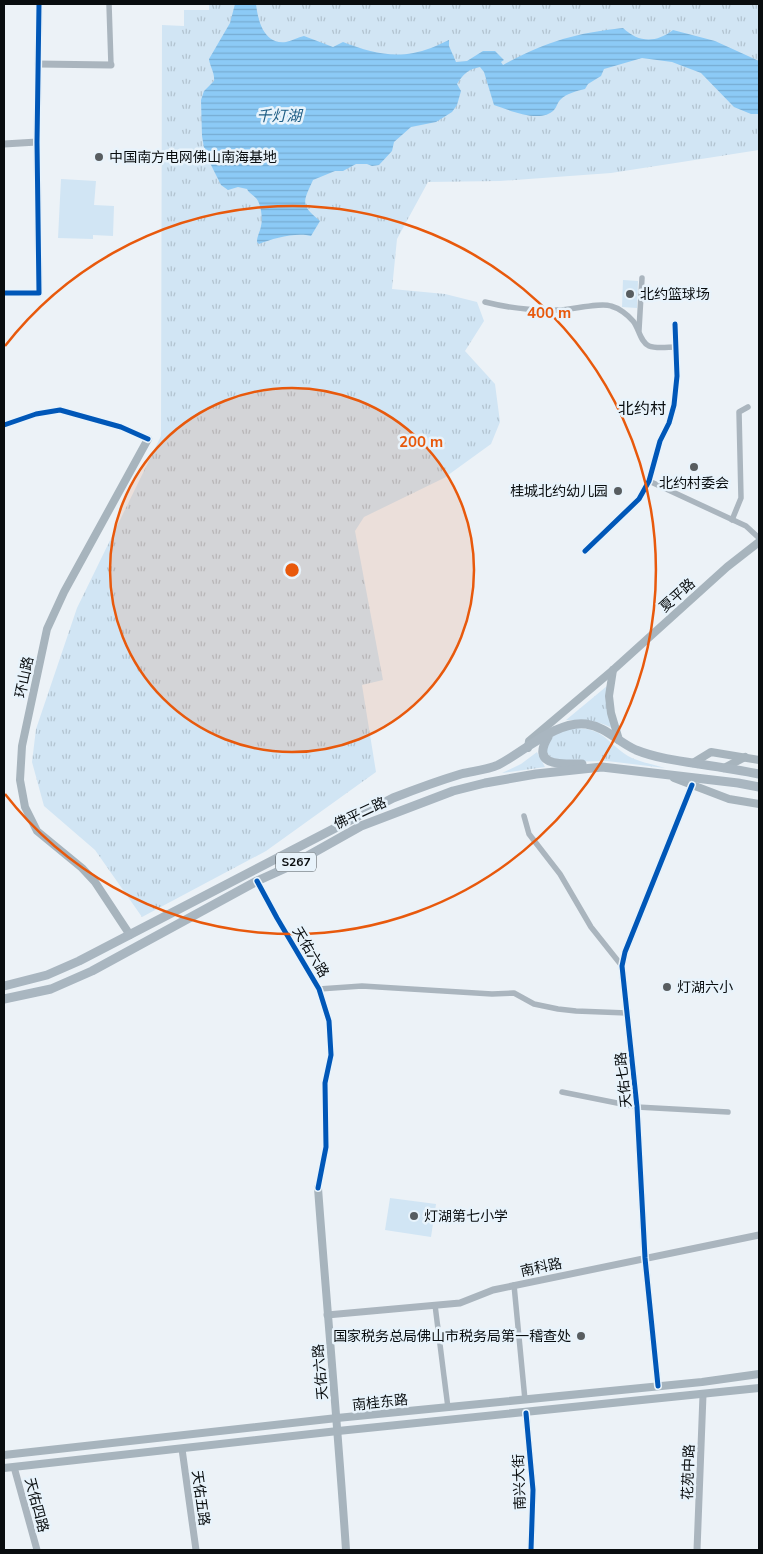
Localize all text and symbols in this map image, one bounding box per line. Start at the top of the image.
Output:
water label: 千灯湖 [256,106,303,126]
place label: 中国南方电网佛山南海基地 [109,148,277,167]
marker: 中国南方电网佛山南海基地 [93,151,105,163]
place label: 北约篮球场 [640,285,710,304]
marker: 北约篮球场 [624,288,636,300]
text: 400 m [527,303,571,323]
district label: 北约村 [618,398,666,420]
text: 200 m [399,432,443,452]
marker: 北约村委会 [688,461,700,473]
place label: 北约村委会 [659,474,729,493]
place label: 桂城北约幼儿园 [510,482,608,501]
marker: 桂城北约幼儿园 [612,485,624,497]
centre of rings [283,561,301,579]
street label: 夏平路 [655,574,699,616]
street label: 环山路 [11,655,38,700]
street label: 佛平二路 [331,793,390,834]
road number: S267 [276,852,316,872]
street label: 天佑六路 [288,923,333,981]
place label: 灯湖六小 [677,978,733,997]
marker: 灯湖六小 [661,981,673,993]
street label: 天佑七路 [611,1051,636,1109]
place label: 灯湖第七小学 [424,1207,508,1226]
marker: 灯湖第七小学 [408,1210,420,1222]
street label: 南科路 [519,1254,564,1281]
place label: 国家税务总局佛山市税务局第一稽查处 [333,1327,571,1346]
marker: 国家税务总局佛山市税务局第一稽查处 [575,1330,587,1342]
street label: 天佑六路 [309,1343,332,1401]
street label: 南桂东路 [351,1390,409,1415]
street label: 花苑中路 [678,1444,699,1500]
street label: 南兴大街 [509,1454,530,1510]
street label: 天佑五路 [187,1469,214,1527]
street label: 天佑四路 [20,1476,53,1535]

